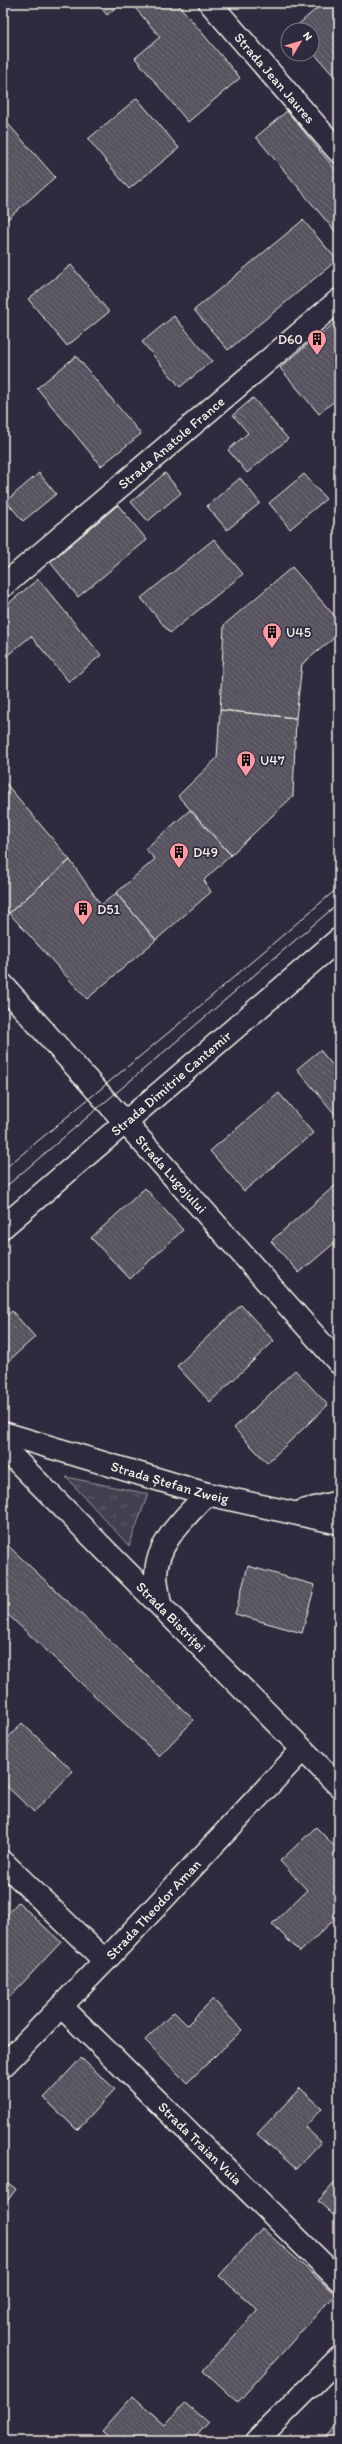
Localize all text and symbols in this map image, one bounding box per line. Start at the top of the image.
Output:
north arrow [280,22,320,62]
street label: Strada Jean Jaures [231,29,319,127]
text: N [300,29,315,43]
building icon: D60 [306,328,328,356]
place label: D60 [278,331,303,348]
street label: Strada Anatole France [115,393,228,493]
building icon: U45 [261,621,283,649]
place label: U45 [286,624,311,641]
building icon: U47 [235,749,257,777]
place label: U47 [260,752,285,769]
building icon: D49 [168,841,190,869]
place label: D49 [193,844,218,861]
building icon: D51 [72,898,94,926]
place label: D51 [97,901,121,918]
street label: Strada Dimitrie Cantemir [107,1027,235,1139]
street label: Strada Lugojului [132,1131,210,1217]
street label: Strada Ștefan Zweig [109,1457,231,1507]
street label: Strada Bistriței [133,1578,210,1655]
street label: Strada Theodor Aman [102,1855,205,1963]
street label: Strada Traian Vuia [155,2098,246,2188]

